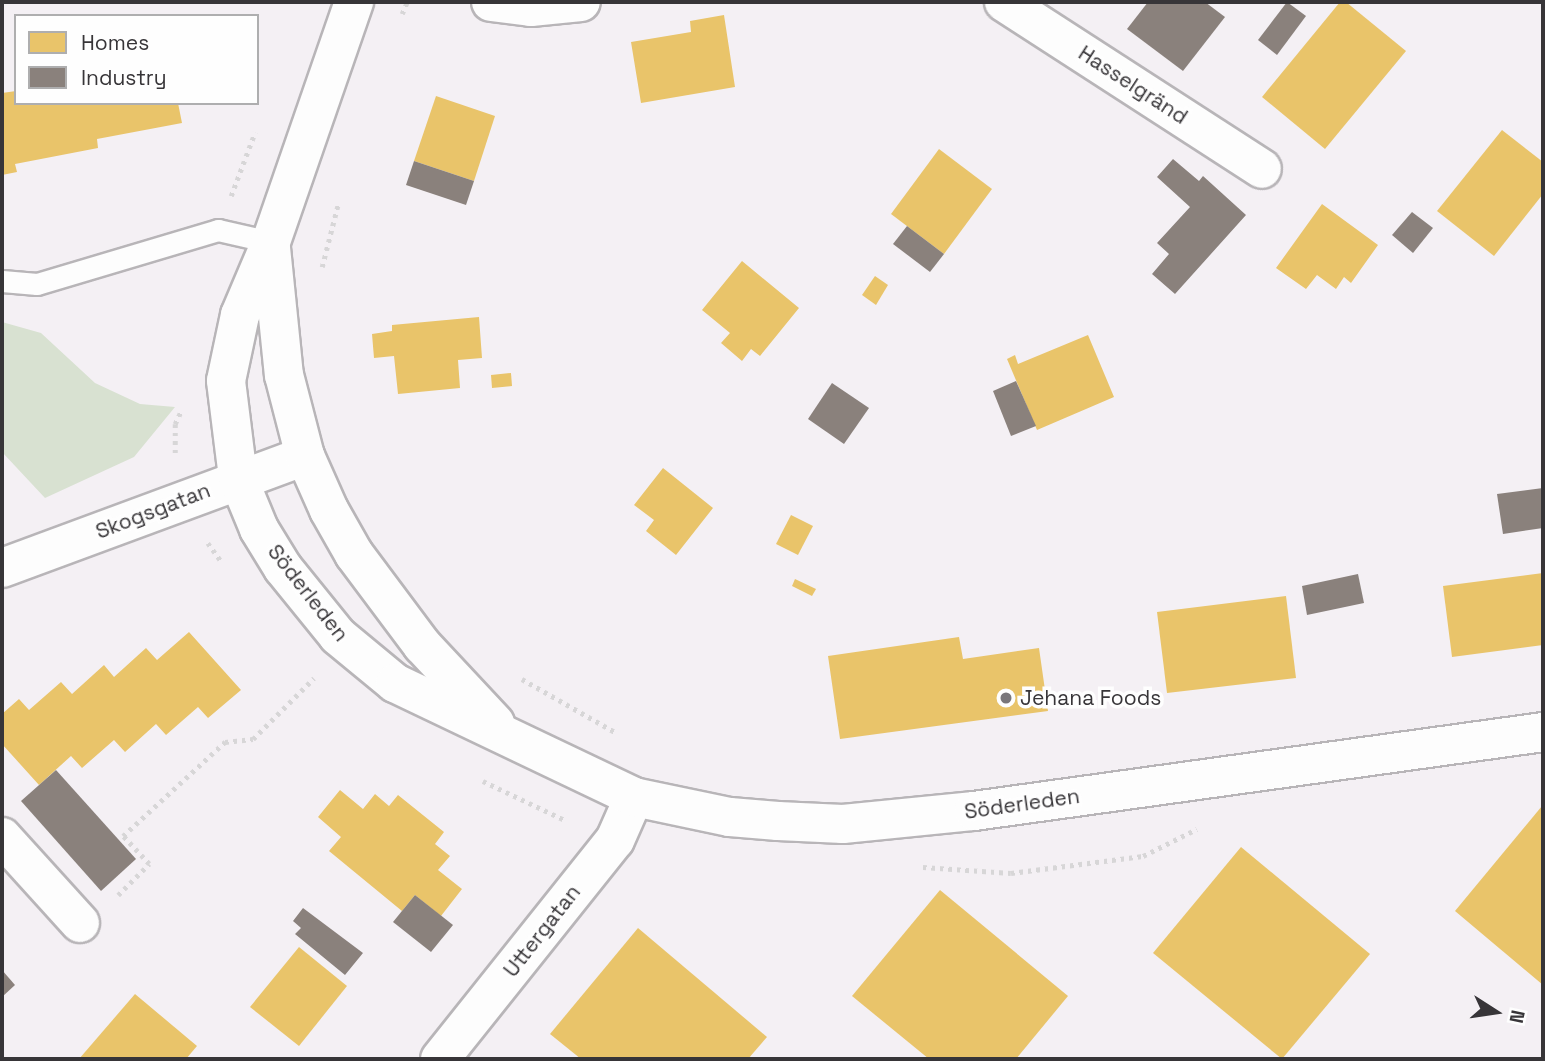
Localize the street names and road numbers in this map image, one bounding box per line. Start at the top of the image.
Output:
street label: Hasselgränd [1074,40,1192,130]
street label: Skogsgatan [92,478,214,544]
street label: Söderleden [262,539,354,647]
street label: Söderleden [963,783,1081,825]
street label: Uttergatan [498,880,586,982]

